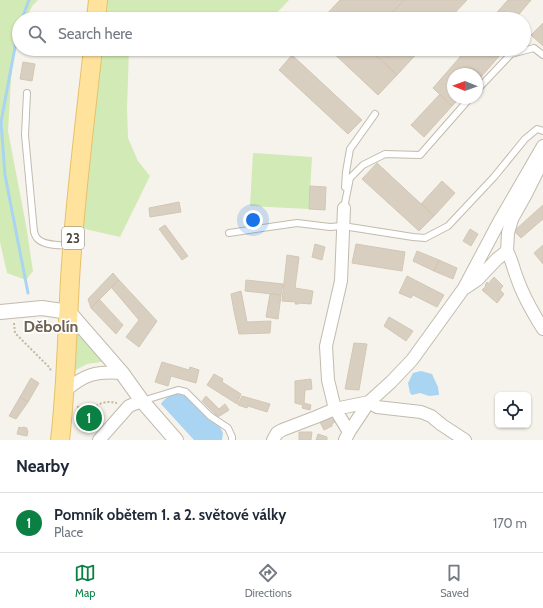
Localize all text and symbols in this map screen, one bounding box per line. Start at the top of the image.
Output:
search box [12,12,531,56]
icon: search [26,23,48,45]
text: Search here [58,25,133,43]
north arrow [447,68,483,104]
your location [243,210,263,230]
road number: 23 [62,227,84,249]
district label: Děbolín [24,317,78,336]
map controls [495,392,531,428]
button: locate [495,392,531,428]
pin: 1 [76,403,102,433]
text: Nearby [16,456,69,476]
text: Pomník obětem 1. a 2. světové války [54,506,286,524]
text: 1 [27,515,31,531]
text: 170 m [493,515,527,531]
text: Place [54,524,83,540]
tab: Map [74,562,96,600]
tab: Directions [245,562,292,600]
tab: Saved [440,562,469,600]

